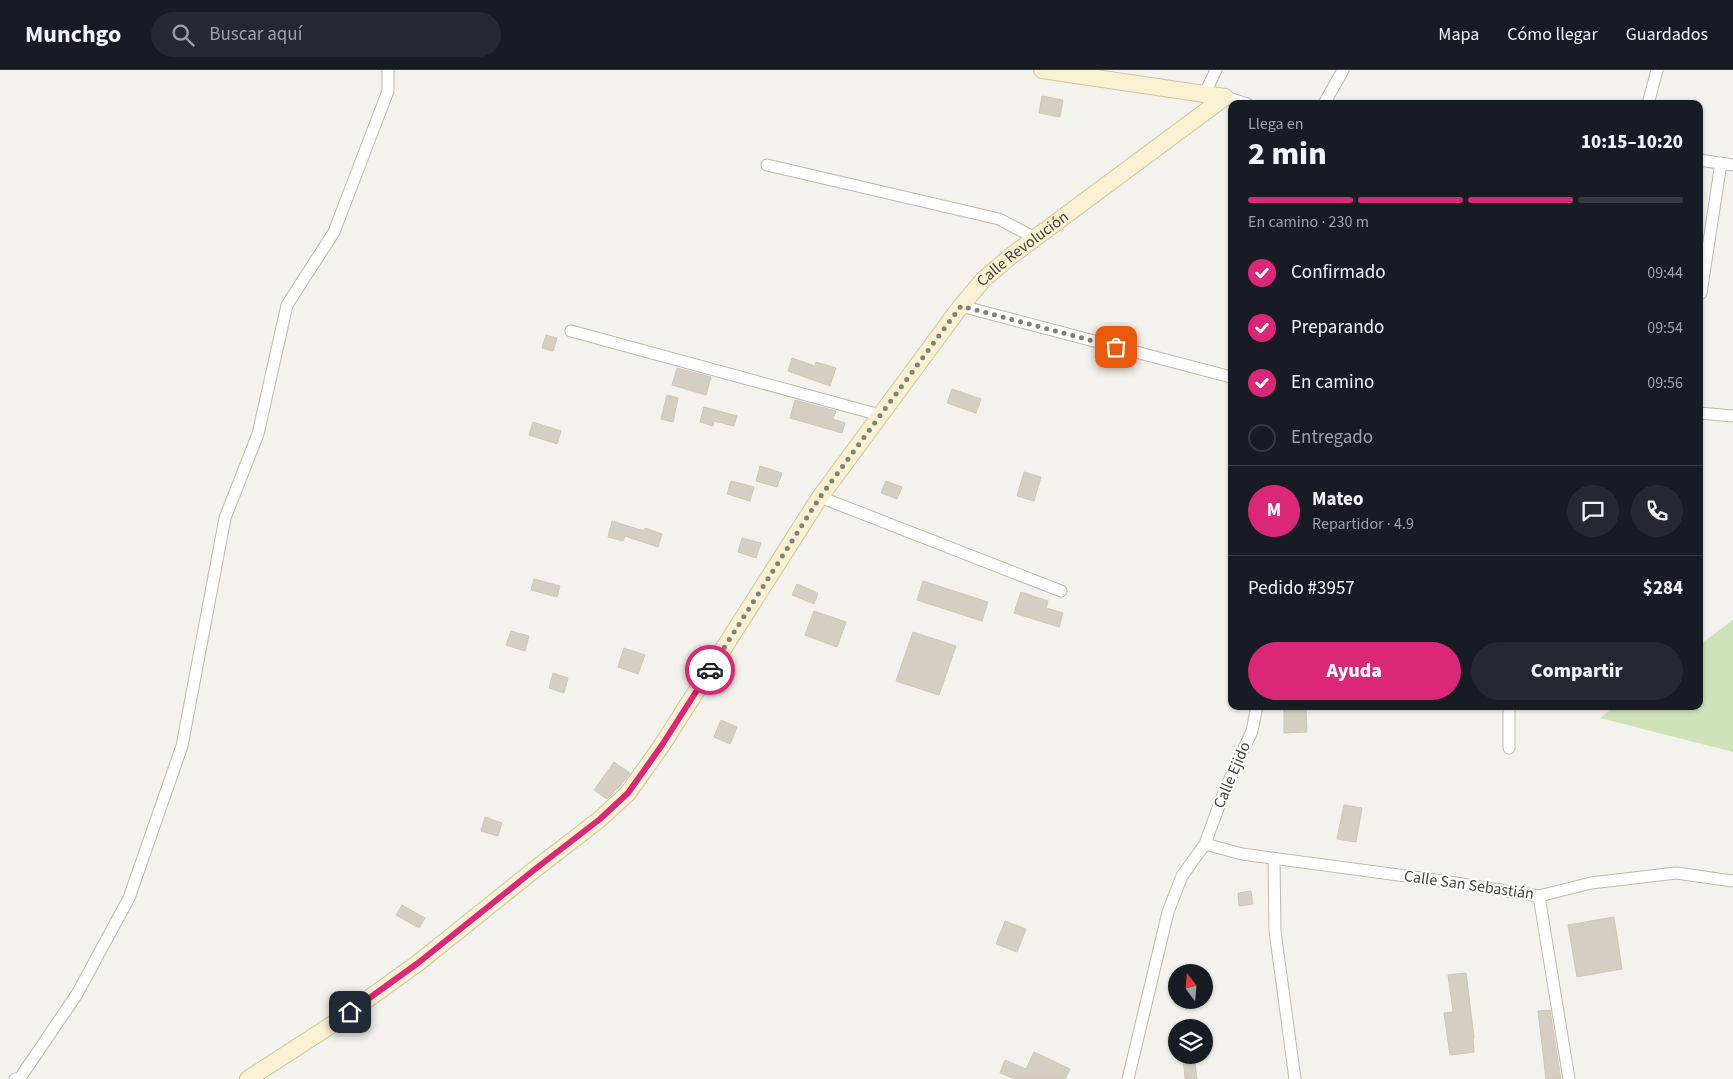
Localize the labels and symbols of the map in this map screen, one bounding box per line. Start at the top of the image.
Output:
street label: Calle Revolución [971,206,1073,291]
pin [1095,326,1137,368]
courier [685,645,735,695]
street label: Calle Ejido [1208,738,1256,812]
street label: Calle San Sebastián [1403,865,1535,905]
north arrow [1168,964,1212,1009]
pin [329,991,371,1033]

